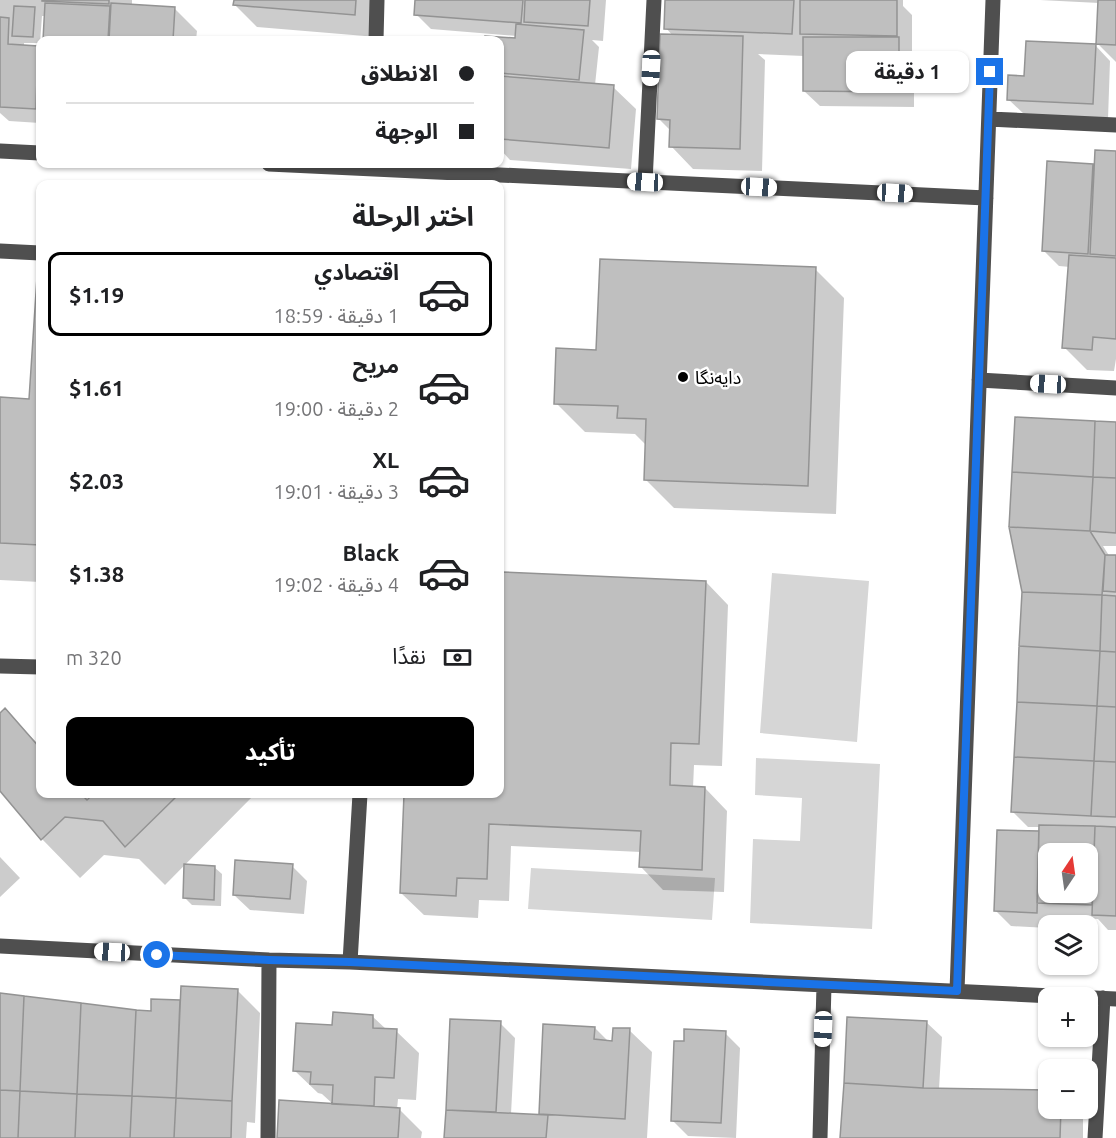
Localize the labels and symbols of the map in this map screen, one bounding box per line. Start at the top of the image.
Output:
car [641,50,661,86]
callout: 1 دقيقة [846,51,969,93]
route end [976,58,1003,85]
car [627,172,663,192]
car [741,177,777,197]
car [877,183,913,203]
place label: دایەنگا [695,367,741,387]
marker: دایەنگا [676,370,690,384]
car [1030,374,1066,394]
north arrow [1038,843,1098,903]
route start [143,941,170,968]
car [94,942,130,962]
car [813,1011,833,1047]

